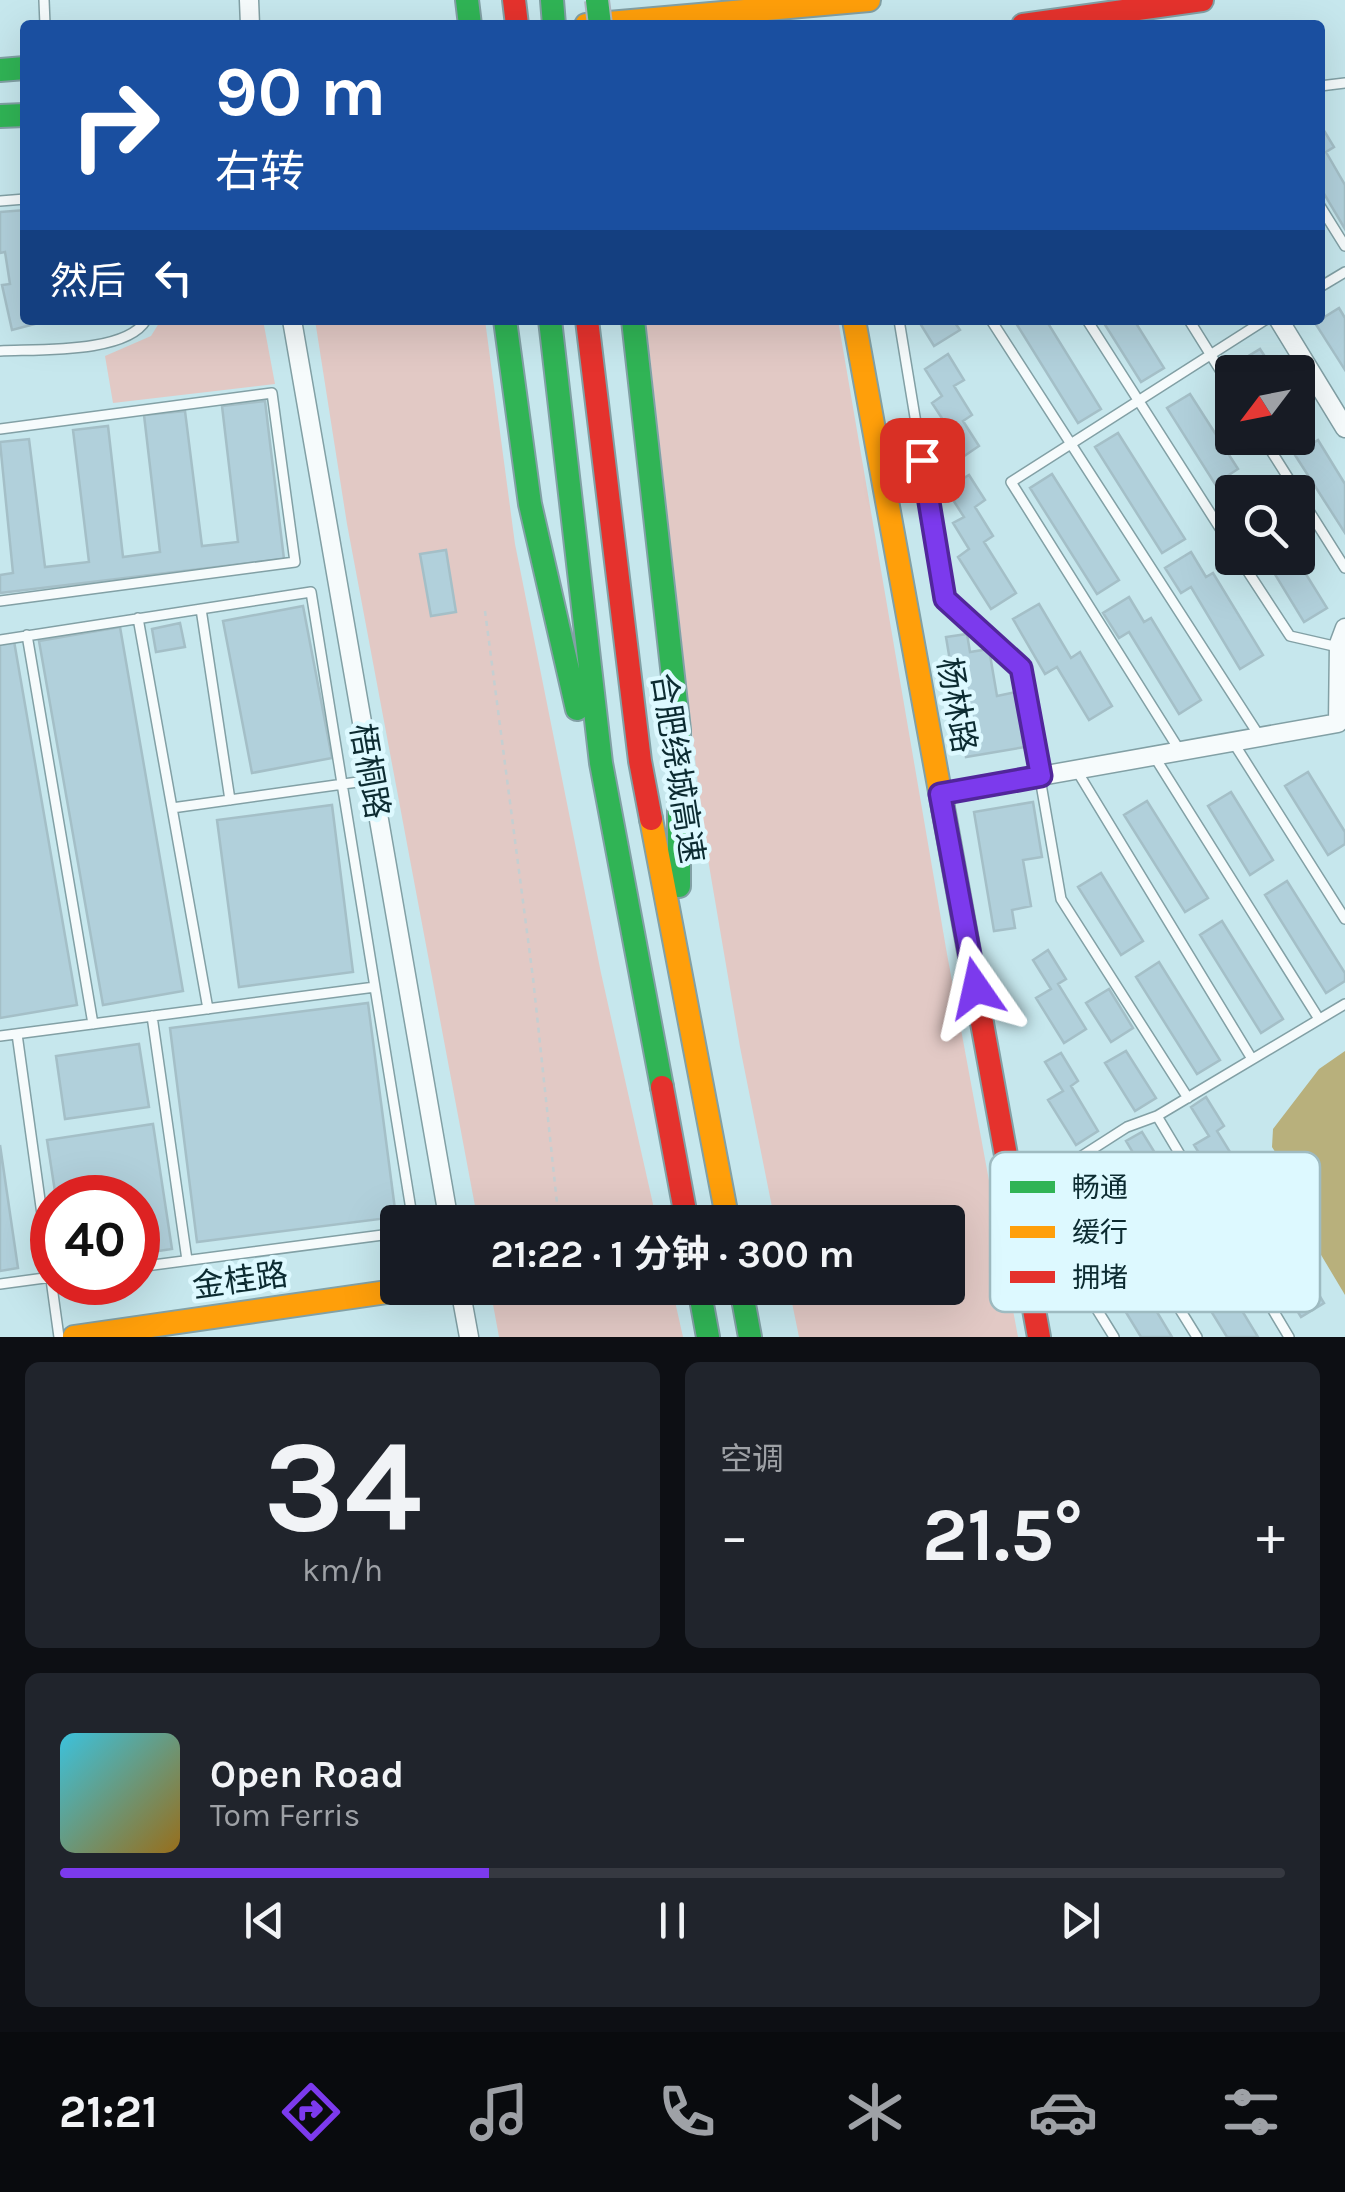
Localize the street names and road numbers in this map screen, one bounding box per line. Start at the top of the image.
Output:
street label: 杨林路 [930,655,983,756]
street label: 合肥绕城高速 [644,670,711,866]
street label: 梧桐路 [343,721,396,822]
street label: 金桂路 [190,1255,290,1305]

